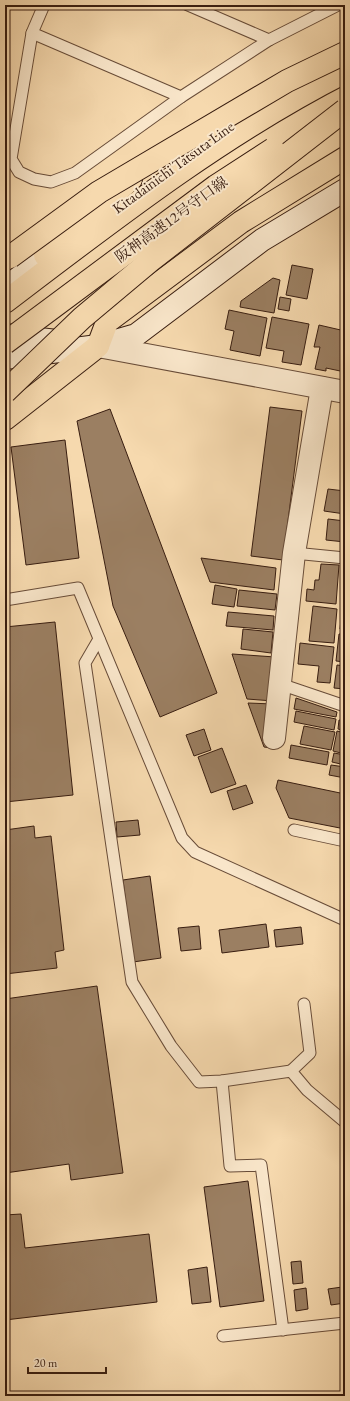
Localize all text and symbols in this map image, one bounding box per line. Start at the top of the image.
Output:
street label: Kitadainichi Tatsuta Line [108,116,238,218]
street label: 阪神高速12号守口線 [111,172,231,266]
scale bar [28,1349,106,1375]
text: 20 m [34,1355,58,1371]

